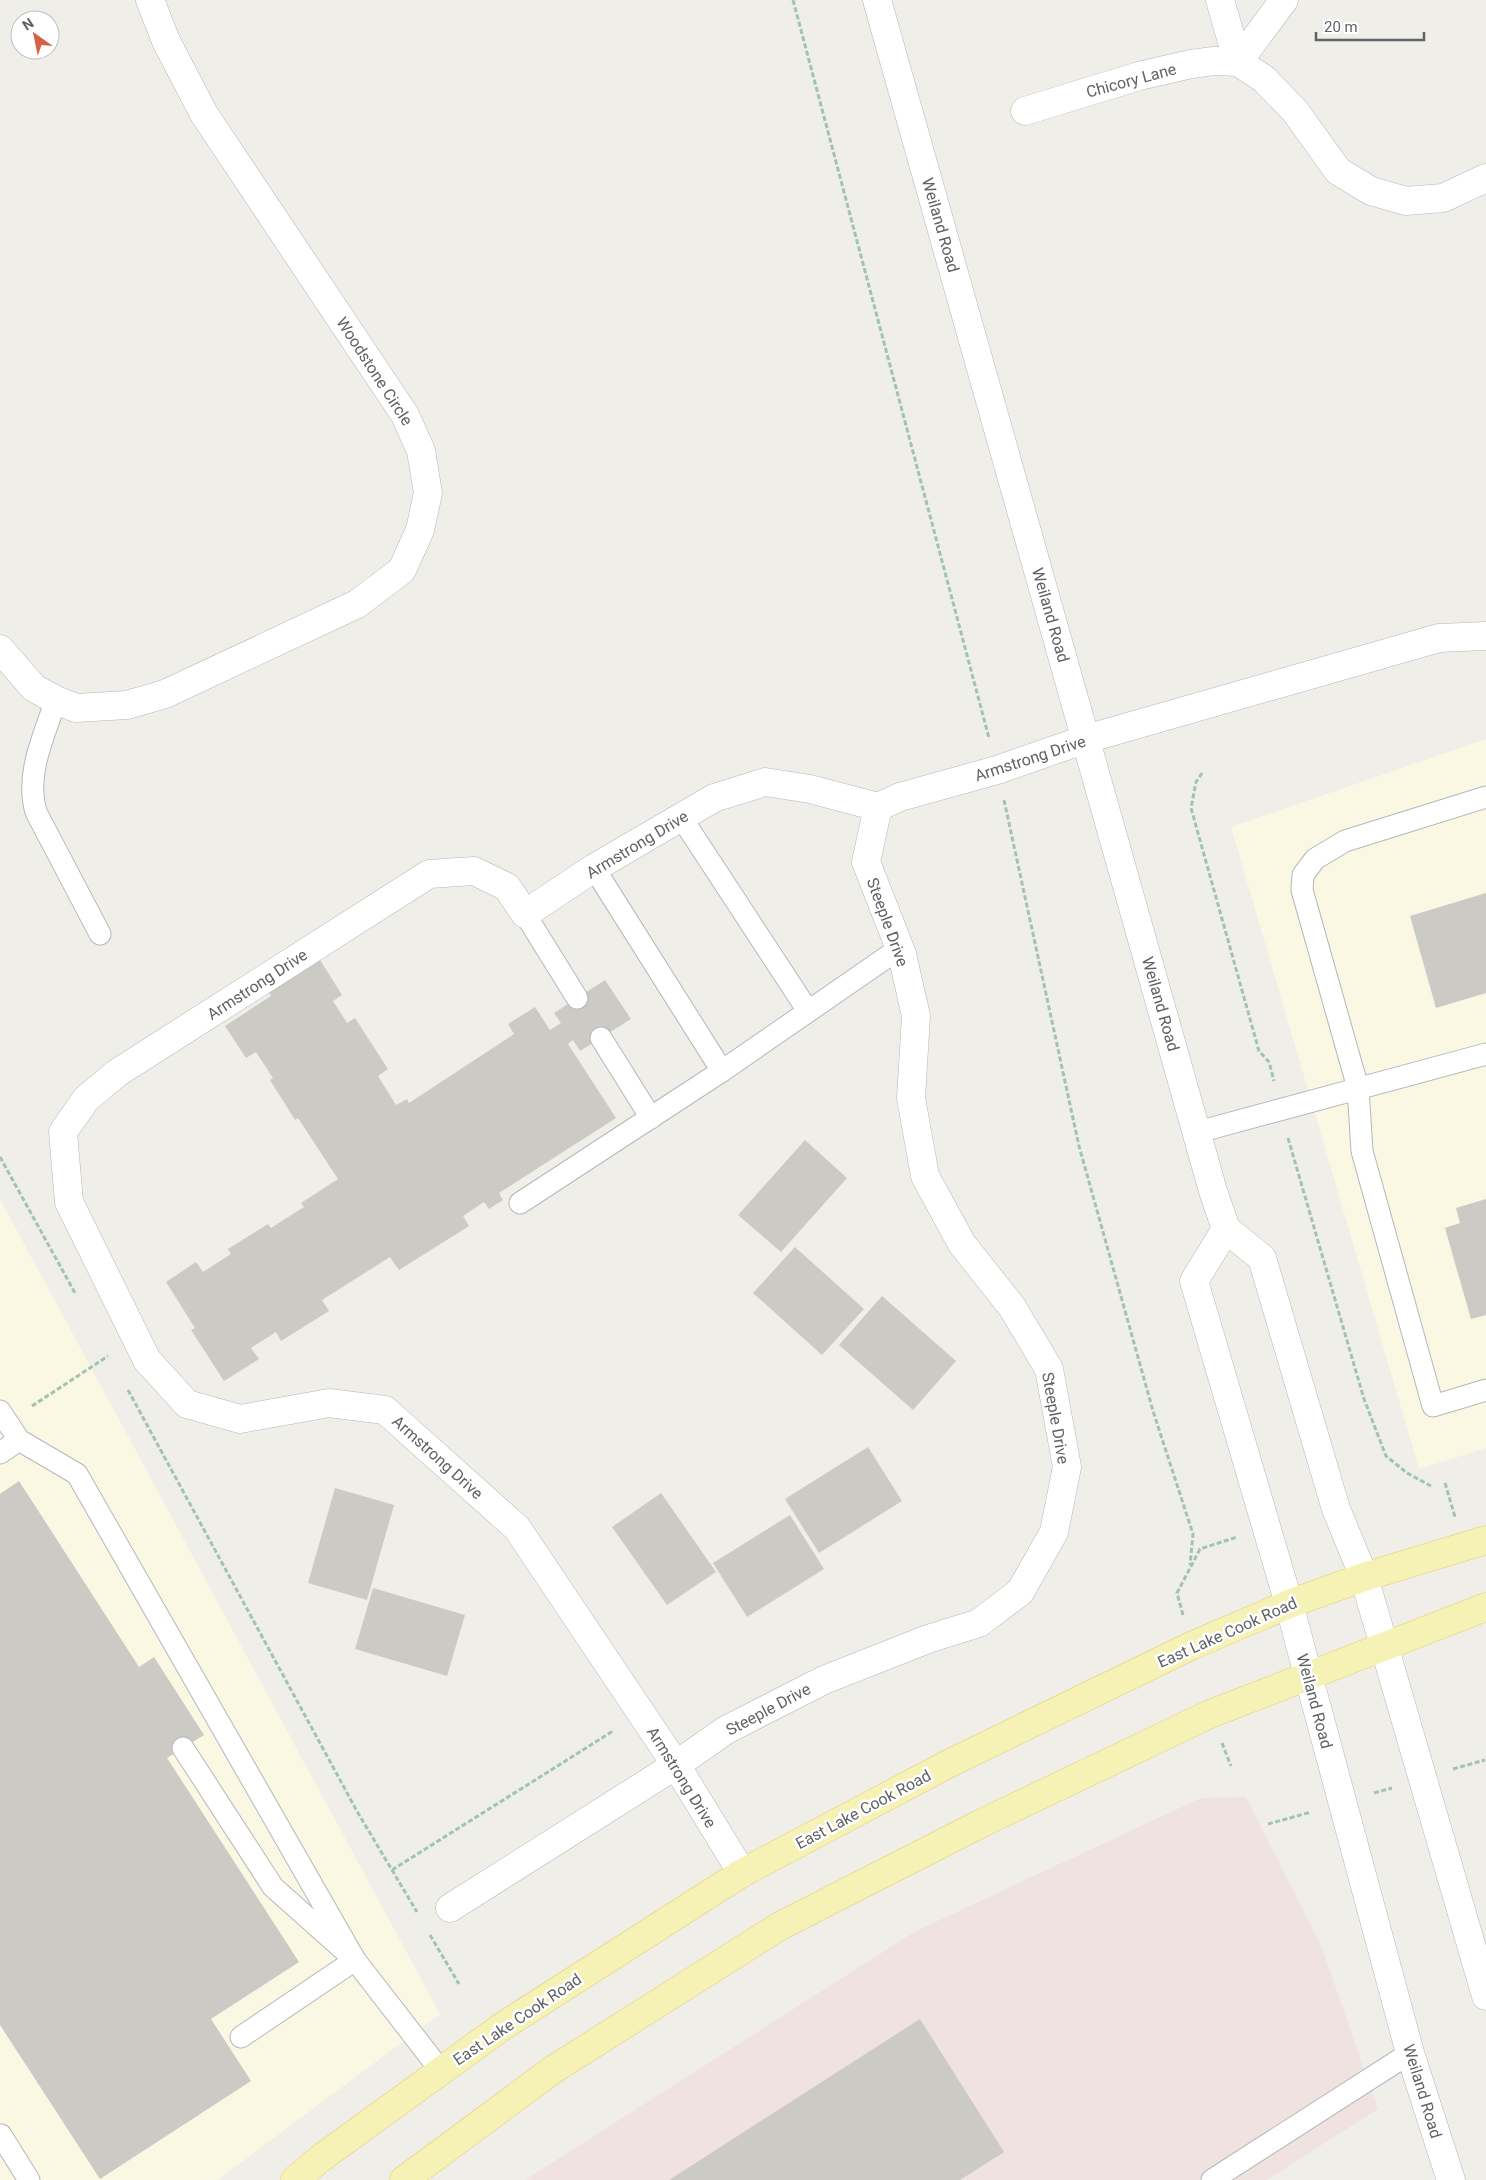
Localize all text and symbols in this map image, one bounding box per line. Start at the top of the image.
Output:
north arrow [10,10,60,60]
scale bar [1316,10,1424,42]
text: N [19,15,36,34]
text: 20 m [1324,18,1358,36]
street label: Chicory Lane [1084,59,1178,102]
street label: Weiland Road [918,176,963,275]
street label: Woodstone Circle [332,314,417,429]
street label: Weiland Road [1028,566,1073,665]
street label: Armstrong Drive [972,732,1088,785]
street label: Armstrong Drive [583,807,692,882]
street label: Steeple Drive [863,875,912,969]
street label: Armstrong Drive [204,945,311,1024]
street label: Weiland Road [1138,955,1183,1054]
street label: Steeple Drive [1038,1371,1073,1466]
street label: Armstrong Drive [388,1412,487,1503]
street label: East Lake Cook Road [1155,1593,1300,1672]
street label: Weiland Road [1293,1652,1336,1751]
street label: Steeple Drive [723,1679,814,1740]
street label: Armstrong Drive [643,1723,720,1831]
street label: East Lake Cook Road [792,1766,934,1853]
street label: East Lake Cook Road [450,1969,585,2069]
street label: Weiland Road [1399,2042,1446,2141]

